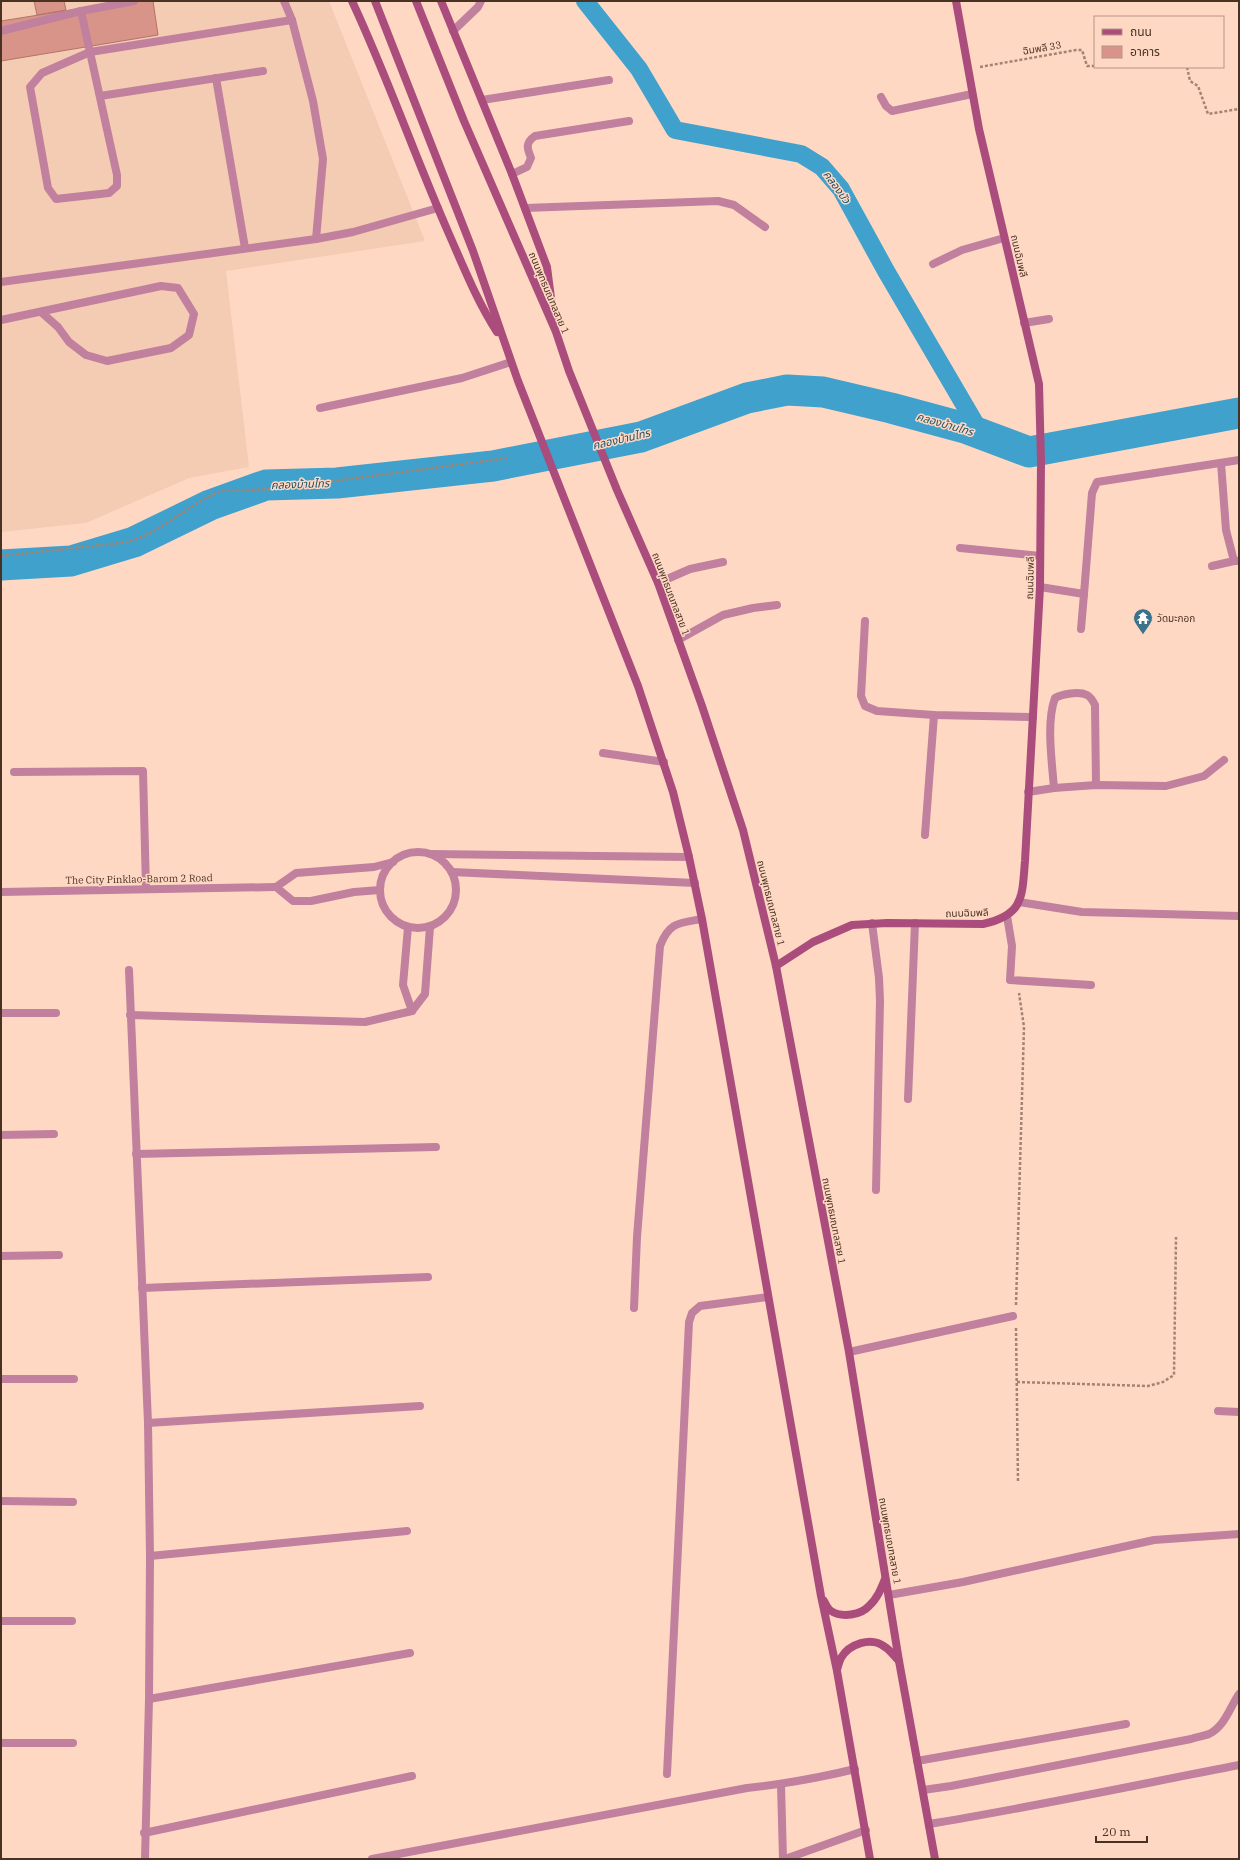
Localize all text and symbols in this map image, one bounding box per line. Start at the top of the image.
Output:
legend [1094,16,1224,68]
text: ถนน [1130,24,1152,39]
street label: ฉิมพลี 33 [1022,38,1062,58]
text: อาคาร [1130,44,1160,59]
water label: คลองบัว [820,168,854,207]
street label: ถนนฉิมพลี [1008,234,1030,278]
street label: ถนนพุทธมณฑลสาย 1 [526,250,572,336]
water label: คลองบ้านไทร [915,409,977,439]
water label: คลองบ้านไทร [591,425,653,452]
water label: คลองบ้านไทร [271,476,331,492]
street label: ถนนพุทธมณฑลสาย 1 [649,551,693,637]
street label: ถนนฉิมพลี [1023,556,1037,600]
temple icon: วัดมะกอก [1132,607,1154,635]
place label: วัดมะกอก [1157,612,1195,625]
street label: ถนนพุทธมณฑลสาย 1 [754,859,788,947]
street label: The City Pinklao-Barom 2 Road [65,871,213,887]
street label: ถนนฉิมพลี [945,906,989,920]
street label: ถนนพุทธมณฑลสาย 1 [819,1177,849,1265]
street label: ถนนพุทธมณฑลสาย 1 [876,1497,904,1585]
scale bar [1096,1818,1147,1844]
text: 20 m [1102,1824,1131,1839]

